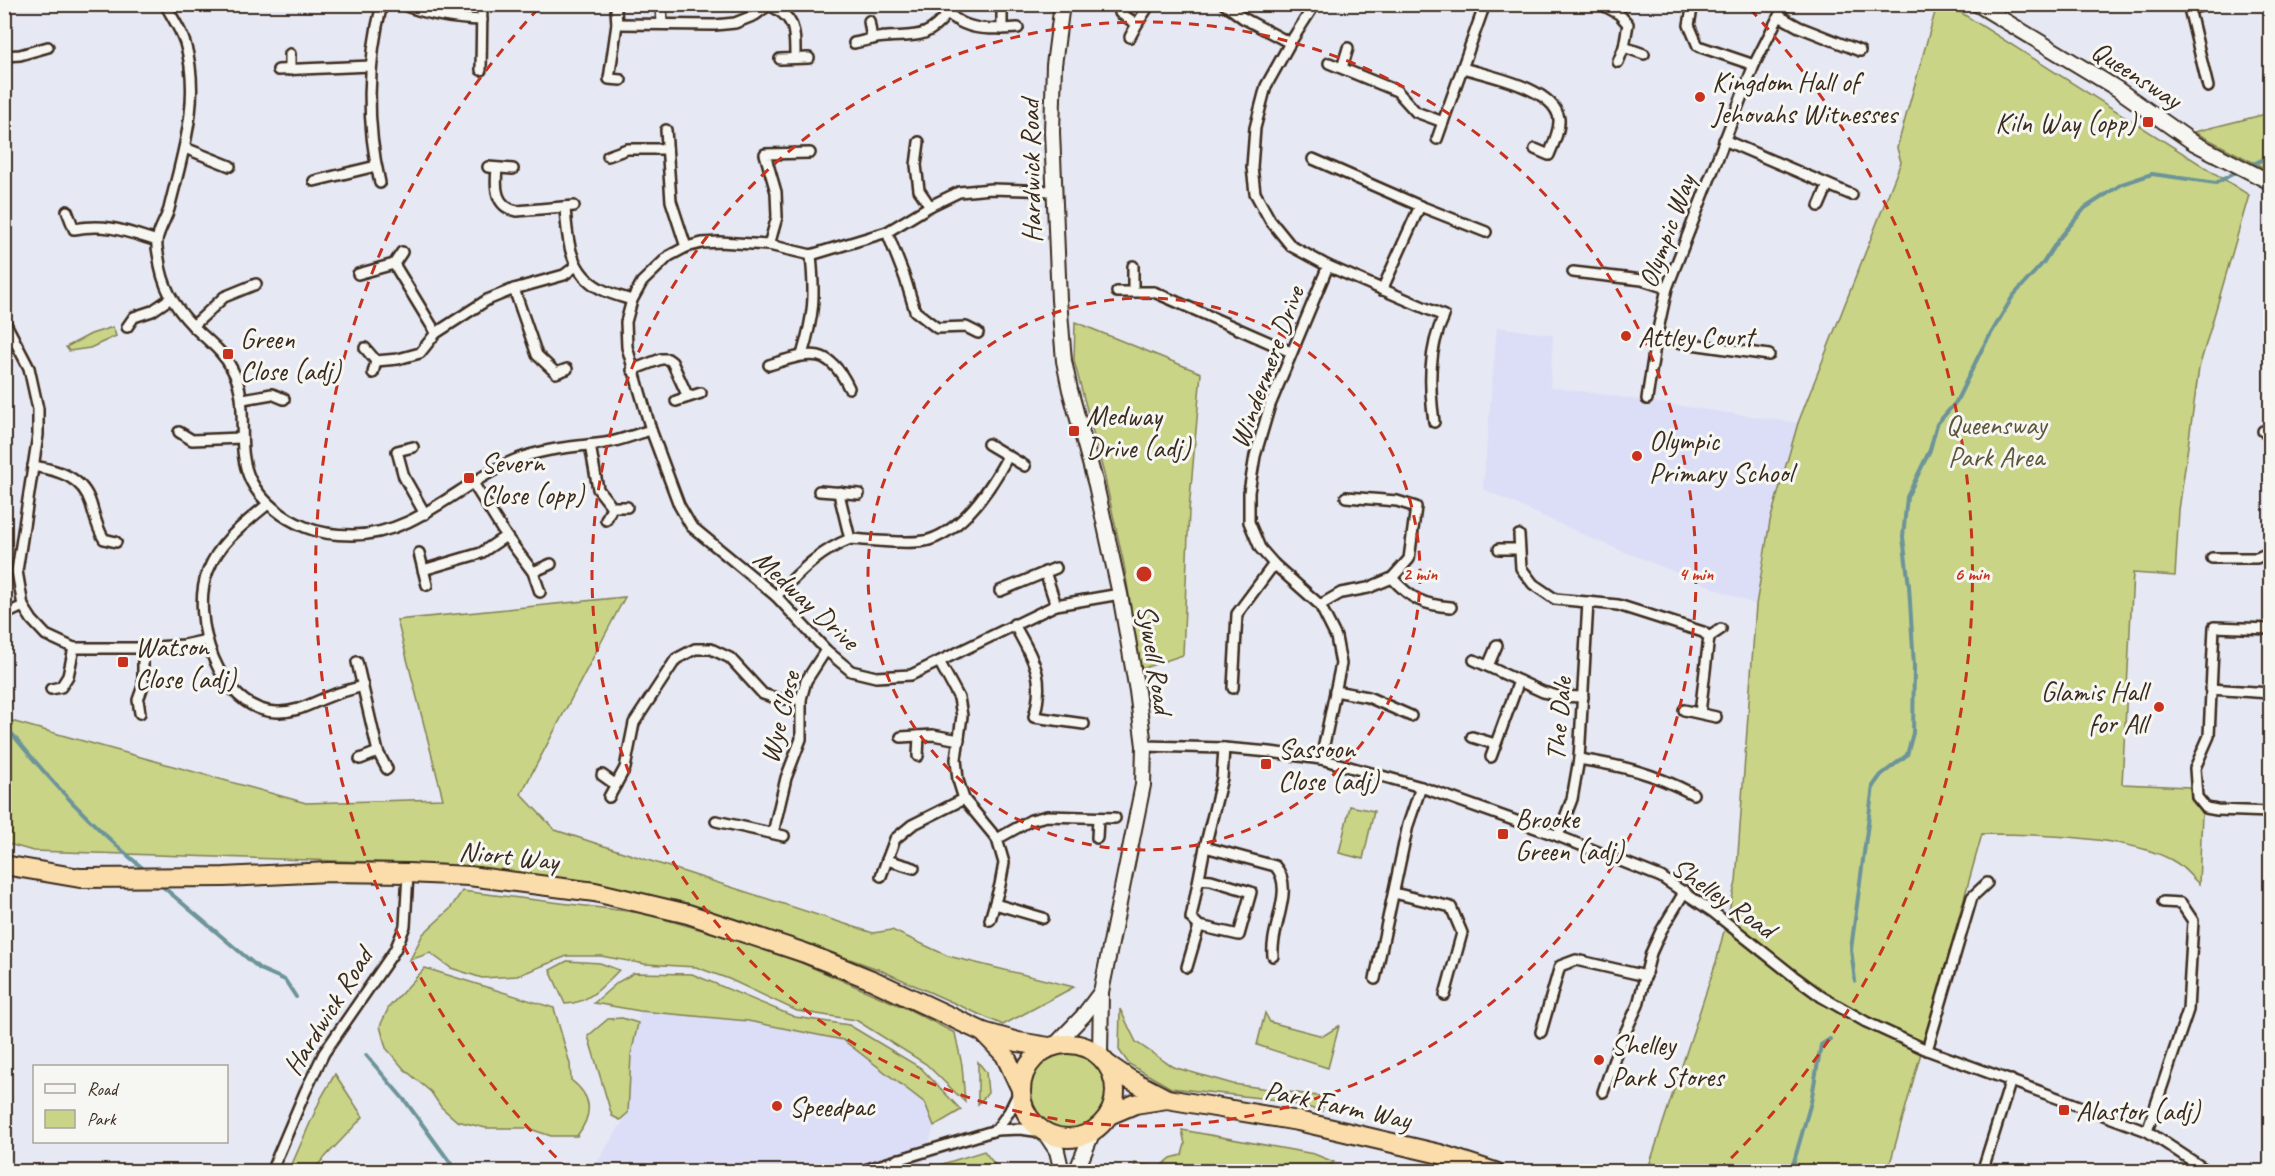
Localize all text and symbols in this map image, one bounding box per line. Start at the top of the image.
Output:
street label: Queensway [2085,32,2190,118]
place label: Kingdom Hall of Jehovahs Witnesses [1710,64,1899,131]
marker: Kingdom Hall of Jehovahs Witnesses [1693,90,1707,104]
street label: Hardwick Road [1012,95,1049,243]
place label: Kiln Way (opp) [1995,105,2138,140]
marker: Kiln Way (opp) [2141,115,2155,129]
street label: Olympic Way [1630,168,1704,292]
street label: Windermere Drive [1221,280,1313,453]
place label: Attley Court [1638,319,1757,354]
place label: Green Close (adj) [240,321,343,388]
marker: Attley Court [1619,329,1633,343]
marker: Green Close (adj) [221,347,235,361]
place label: Medway Drive (adj) [1086,398,1192,465]
park label: Queensway Park Area [1946,407,2049,474]
place label: Olympic Primary School [1649,423,1798,490]
marker: Medway Drive (adj) [1067,424,1081,438]
place label: Severn Close (opp) [481,445,586,512]
marker: Olympic Primary School [1630,449,1644,463]
marker: Severn Close (opp) [462,471,476,485]
street label: Medway Drive [746,541,868,659]
text: 2 min [1403,563,1438,585]
text: 4 min [1679,563,1714,585]
text: 6 min [1955,563,1990,585]
centre of rings [1134,564,1154,584]
street label: Sywell Road [1130,602,1182,720]
place label: Watson Close (adj) [135,629,238,696]
marker: Watson Close (adj) [116,655,130,669]
street label: Wye Close [751,666,808,767]
street label: The Dale [1537,674,1580,762]
place label: Glamis Hall for All [2041,674,2152,741]
marker: Glamis Hall for All [2152,700,2166,714]
place label: Sassoon Close (adj) [1278,731,1381,798]
marker: Sassoon Close (adj) [1259,757,1273,771]
place label: Brooke Green (adj) [1515,801,1625,868]
marker: Brooke Green (adj) [1496,827,1510,841]
street label: Niort Way [458,833,563,878]
street label: Shelley Road [1665,849,1786,948]
street label: Hardwick Road [275,938,382,1081]
place label: Shelley Park Stores [1611,1027,1726,1094]
marker: Shelley Park Stores [1592,1053,1606,1067]
legend [33,1065,228,1143]
street label: Park Farm Way [1262,1072,1416,1138]
text: Road [87,1078,120,1100]
place label: Speedpac [789,1089,876,1124]
place label: Alastor (adj) [2076,1093,2202,1128]
marker: Speedpac [770,1099,784,1113]
marker: Alastor (adj) [2057,1103,2071,1117]
text: Park [87,1108,117,1130]

